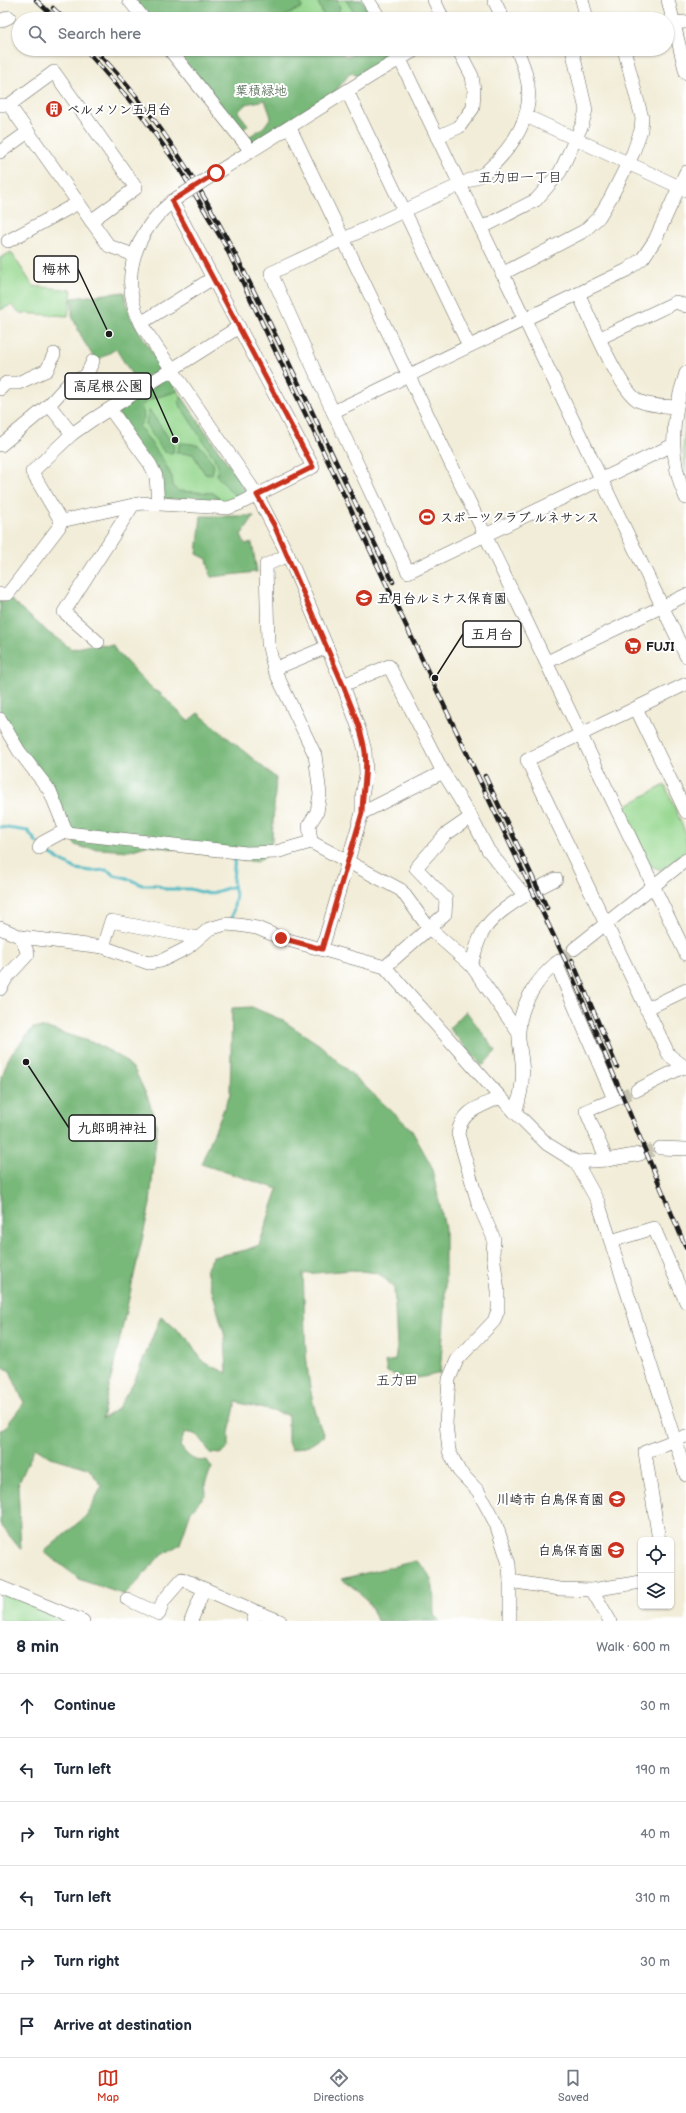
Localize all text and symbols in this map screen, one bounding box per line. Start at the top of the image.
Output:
search box [12,12,674,56]
icon: search [26,23,48,45]
text: Search here [58,25,141,44]
park label: 葉積緑地 [235,83,287,99]
building icon: ベルメソン五月台 [44,99,64,119]
place label: ベルメソン五月台 [67,102,171,118]
route start [207,164,225,182]
district label: 五力田一丁目 [478,169,562,186]
callout: 梅林 [34,256,78,282]
text: 梅林 [42,261,71,278]
callout: 高尾根公園 [65,373,151,399]
text: 高尾根公園 [73,378,143,395]
sports icon: スポーツクラブ ルネサンス [417,507,437,527]
place label: スポーツクラブ ルネサンス [440,510,599,526]
school or university icon: 五月台ルミナス保育園 [354,588,374,608]
place label: 五月台ルミナス保育園 [377,591,507,607]
callout: 五月台 [463,621,521,647]
text: 五月台 [471,626,513,643]
supermarket icon: FUJI [623,636,643,656]
place label: FUJI [646,639,675,655]
route end [272,929,290,947]
callout: 九郎明神社 [69,1115,155,1141]
text: 九郎明神社 [77,1120,147,1137]
district label: 五力田 [376,1372,418,1389]
school or university icon: 川崎市 白鳥保育園 [607,1489,627,1509]
place label: 川崎市 白鳥保育園 [496,1492,604,1508]
map controls [638,1537,674,1609]
button: locate [638,1537,674,1573]
school or university icon: 白鳥保育園 [606,1540,626,1560]
place label: 白鳥保育園 [538,1543,603,1559]
button: layers [638,1573,674,1609]
text: 8 min [16,1637,59,1657]
text: Walk · 600 m [596,1639,670,1655]
icon: ahead [16,1695,38,1717]
text: Continue [54,1696,116,1715]
text: 30 m [640,1698,670,1714]
icon: left [16,1759,38,1781]
text: Turn left [54,1760,111,1779]
text: 190 m [636,1762,670,1778]
icon: right [16,1823,38,1845]
text: Turn right [54,1824,119,1843]
text: 40 m [640,1826,670,1842]
icon: left [16,1887,38,1909]
text: Turn left [54,1888,111,1907]
text: 310 m [635,1890,670,1906]
icon: right [16,1951,38,1973]
text: Turn right [54,1952,119,1971]
text: 30 m [640,1954,670,1970]
icon: arrive [16,2015,38,2037]
text: Arrive at destination [54,2016,192,2035]
tab: Map [97,2067,119,2104]
tab: Directions [313,2067,364,2104]
tab: Saved [558,2067,589,2104]

